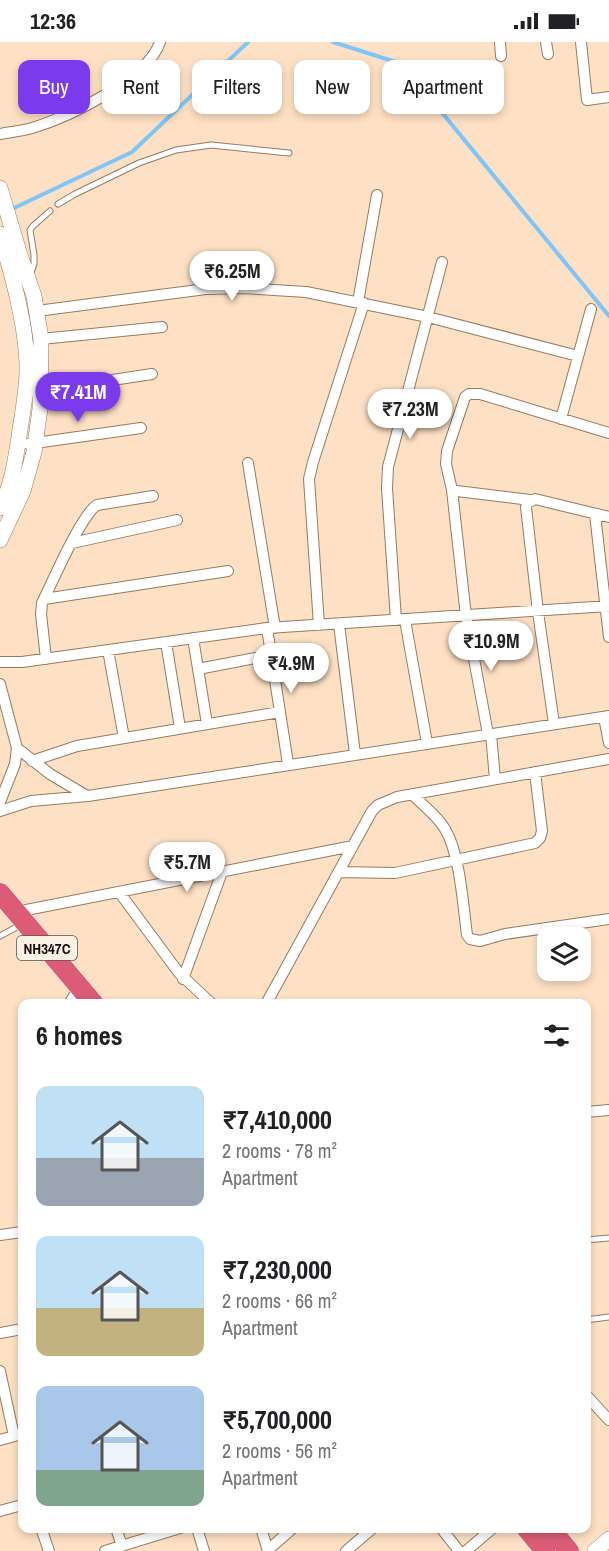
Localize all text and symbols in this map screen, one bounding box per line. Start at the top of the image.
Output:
text: 12:36 [30,6,76,36]
chip: Buy [18,60,90,114]
chip: Rent [102,60,180,114]
chip: Filters [192,60,282,114]
chip: New [294,60,370,114]
chip: Apartment [382,60,504,114]
pin: ₹6.25M [183,251,281,302]
text: ₹6.25M [203,257,261,284]
pin: ₹7.41M [29,372,127,423]
text: ₹7.41M [49,378,107,405]
pin: ₹7.23M [361,389,459,440]
text: ₹7.23M [381,395,439,422]
pin: ₹10.9M [442,621,540,672]
text: ₹10.9M [462,627,520,654]
pin: ₹4.9M [249,643,333,694]
text: ₹4.9M [267,649,315,676]
pin: ₹5.7M [145,842,229,893]
text: ₹5.7M [163,848,211,875]
map controls [537,927,591,981]
button: layers [537,927,591,981]
road number: NH347C [17,936,77,960]
text: 6 homes [36,1018,123,1053]
icon: filters [540,1019,573,1052]
text: ₹7,410,000 [222,1102,332,1137]
icon: home [84,1110,156,1182]
text: 2 rooms · 78 m² [222,1137,337,1164]
text: Apartment [222,1164,298,1191]
text: ₹7,230,000 [222,1252,332,1287]
icon: home [84,1260,156,1332]
text: 2 rooms · 66 m² [222,1287,337,1314]
text: Apartment [222,1314,298,1341]
text: ₹5,700,000 [222,1402,332,1437]
icon: home [84,1410,156,1482]
text: 2 rooms · 56 m² [222,1437,337,1464]
text: Apartment [222,1464,298,1491]

